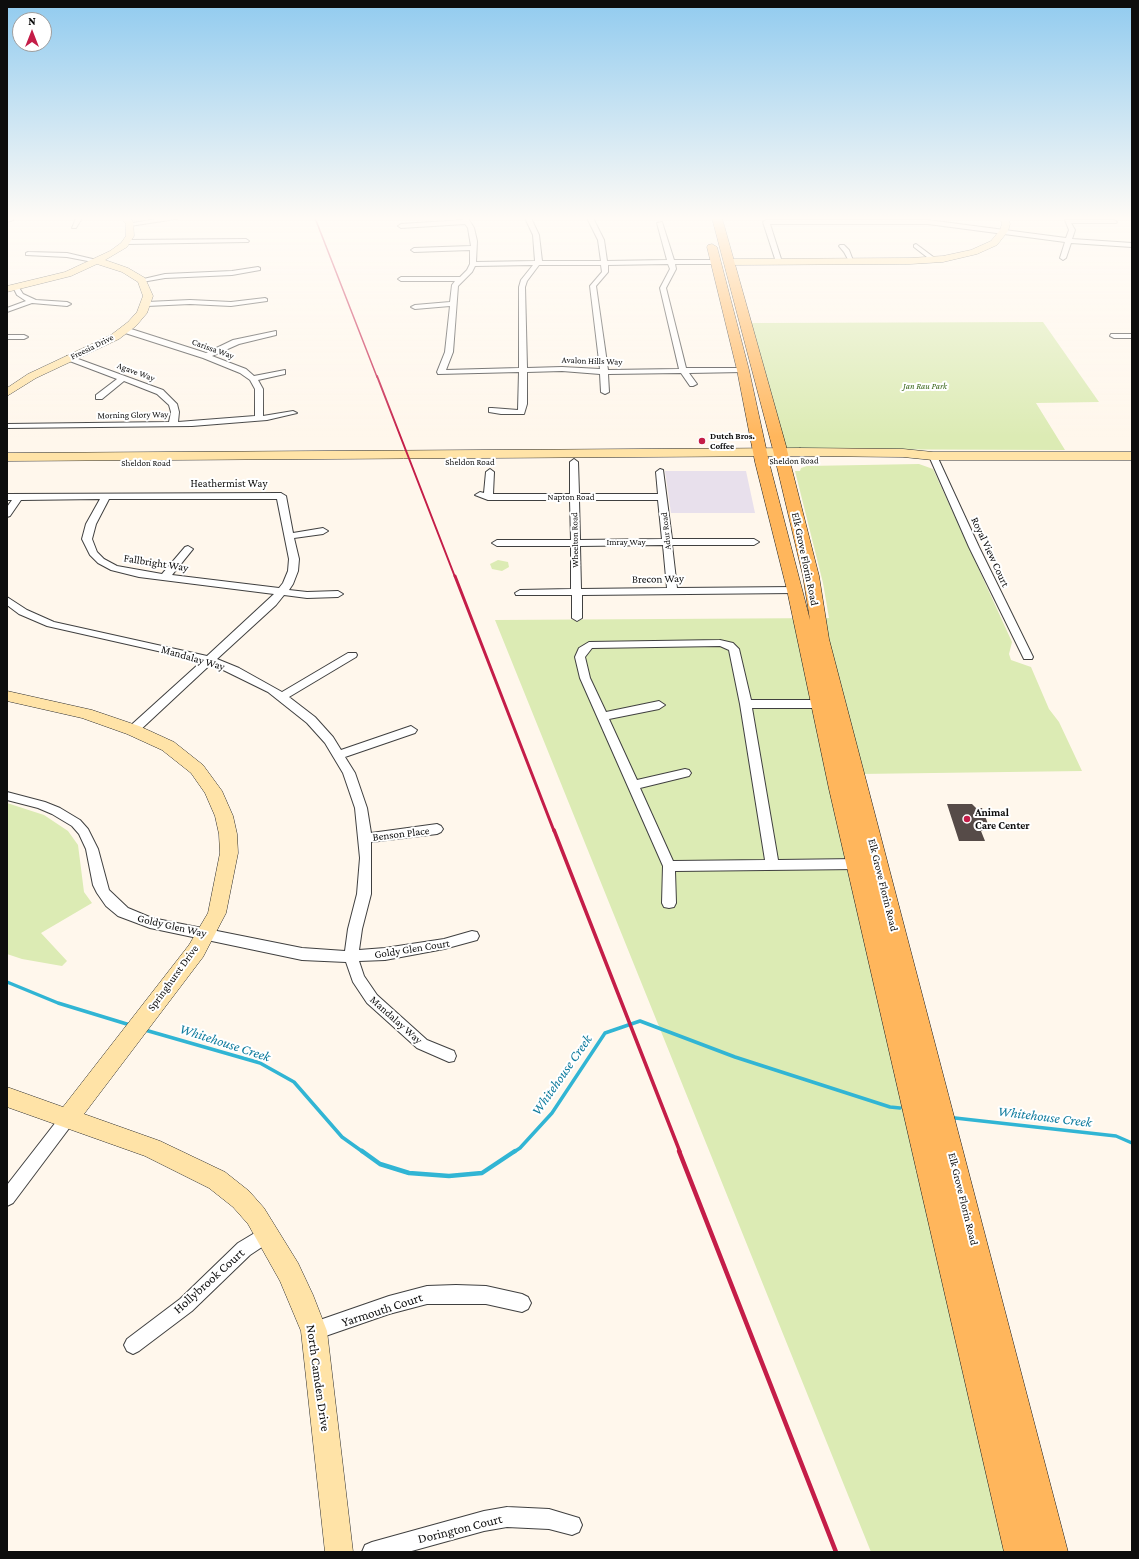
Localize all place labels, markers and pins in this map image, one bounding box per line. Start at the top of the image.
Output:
place label: Dutch Bros. Coffee [710,431,755,452]
marker: Dutch Bros. Coffee [697,436,707,446]
place label: Animal Care Center [975,806,1030,832]
marker: Animal Care Center [962,814,972,824]

